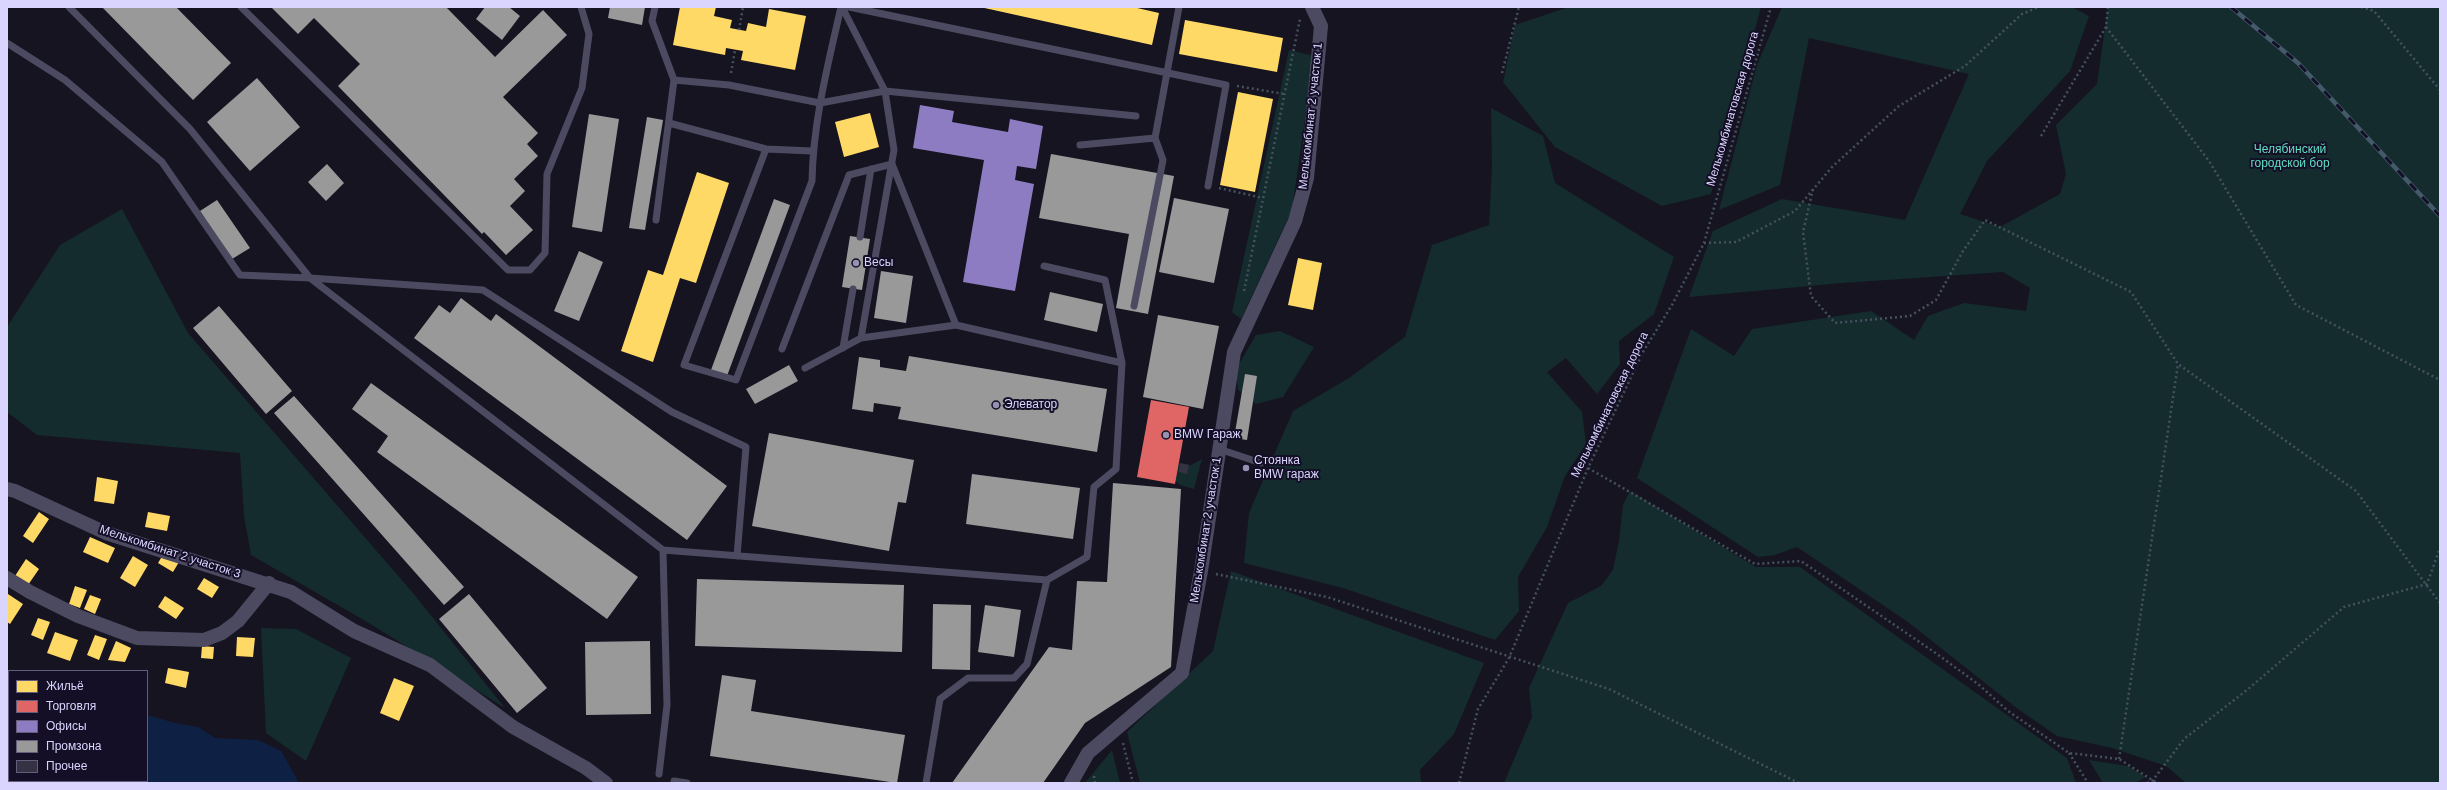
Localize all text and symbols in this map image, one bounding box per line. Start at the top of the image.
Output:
street label: Мелькомбинатовская дорога [1704,30,1762,188]
street label: Мелькомбинат 2 участок 1 [1296,42,1326,190]
park label: Челябинский городской бор [2250,143,2330,171]
place label: Весы [864,256,893,270]
marker: Весы [851,258,861,268]
street label: Мелькомбинатовская дорога [1568,330,1652,480]
place label: Элеватор [1004,398,1057,412]
marker: Элеватор [991,400,1001,410]
place label: BMW Гараж [1174,428,1241,442]
marker: BMW Гараж [1161,430,1171,440]
place label: Стоянка BMW гараж [1254,454,1319,482]
street label: Мелькомбинат 2 участок 1 [1187,456,1225,604]
marker: Стоянка BMW гараж [1241,463,1251,473]
street label: Мелькомбинат 2 участок 3 [98,522,242,582]
legend [8,670,148,782]
text: Жильё [46,679,84,693]
text: Торговля [46,699,96,713]
text: Офисы [46,719,87,733]
text: Промзона [46,739,101,753]
text: Прочее [46,759,87,773]

